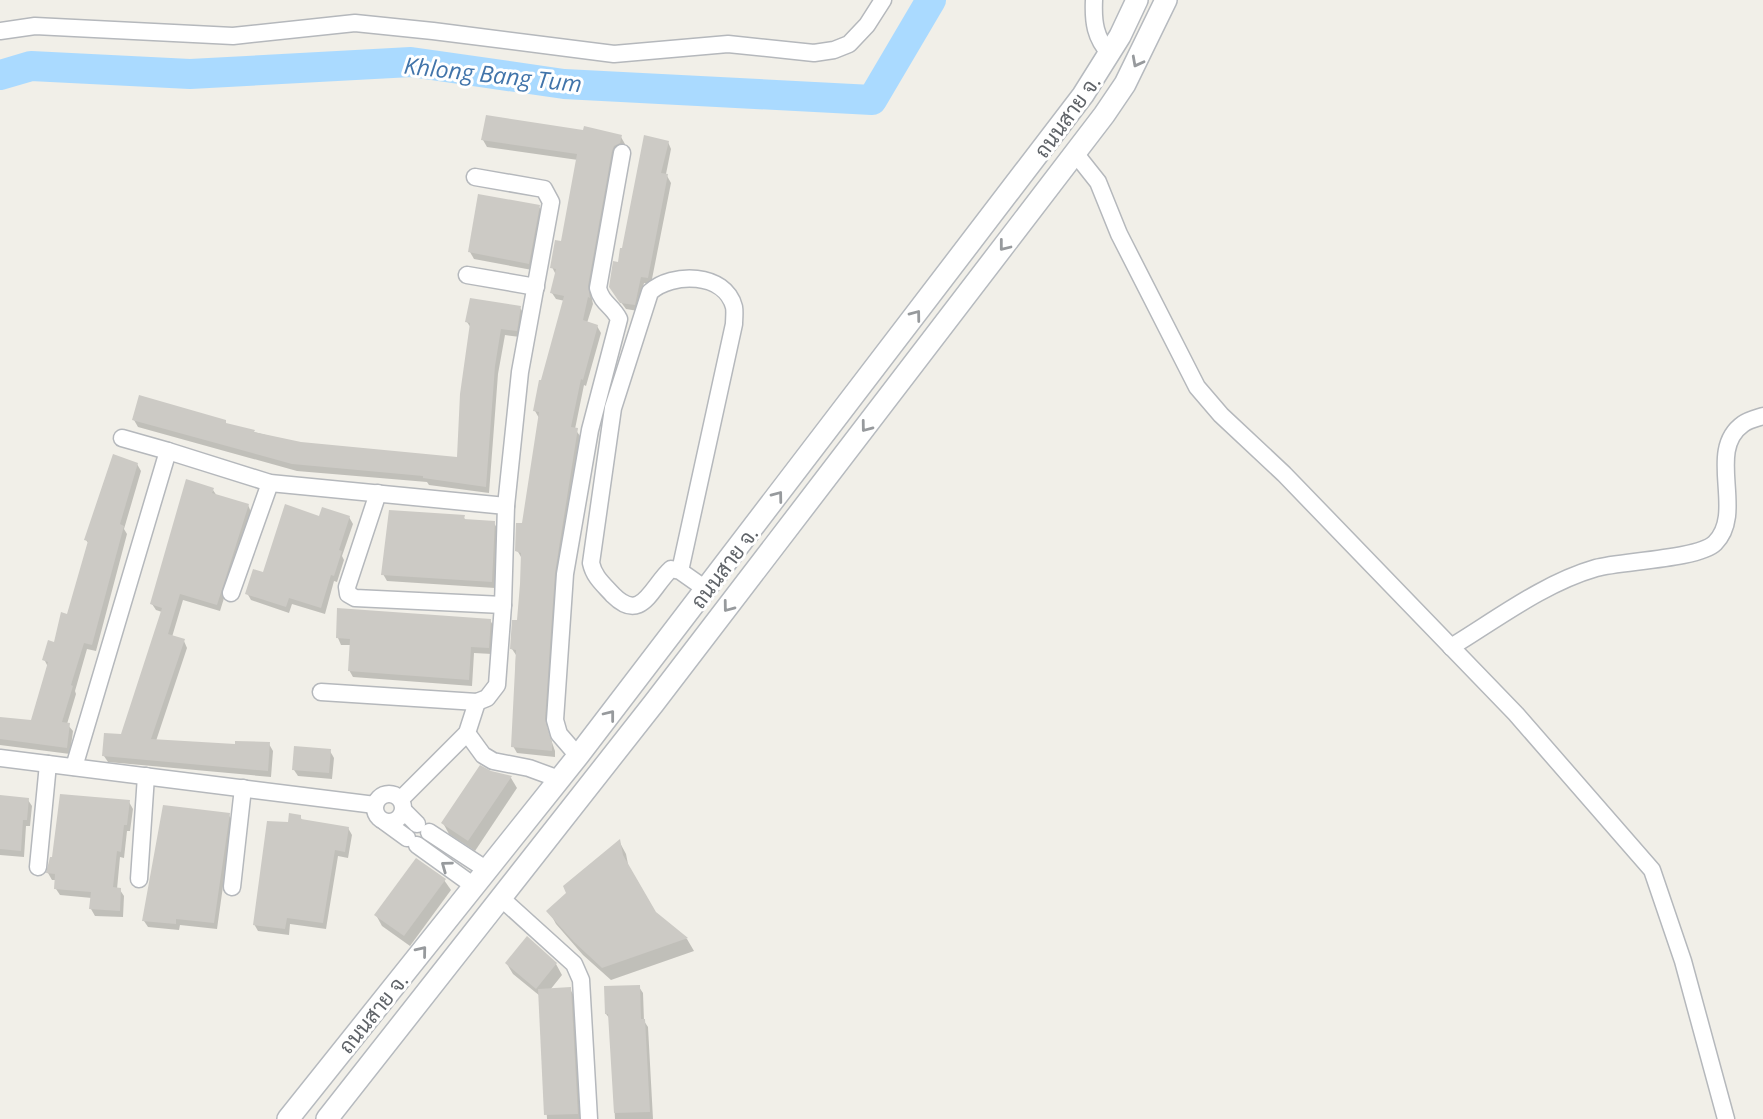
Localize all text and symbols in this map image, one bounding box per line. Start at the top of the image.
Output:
water label: Khlong Bang Tum [402,49,584,99]
one-way arrow [1132,54,1145,67]
street label: ถนนสาย จ. [1027,69,1107,163]
one-way arrow [1000,238,1013,251]
one-way arrow [908,310,921,323]
one-way arrow [861,419,874,431]
one-way arrow [770,491,783,504]
street label: ถนนสาย จ. [684,520,764,614]
one-way arrow [723,600,736,612]
one-way arrow [601,710,614,723]
one-way arrow [441,862,454,874]
one-way arrow [414,946,427,958]
street label: ถนนสาย จ. [332,967,414,1059]

